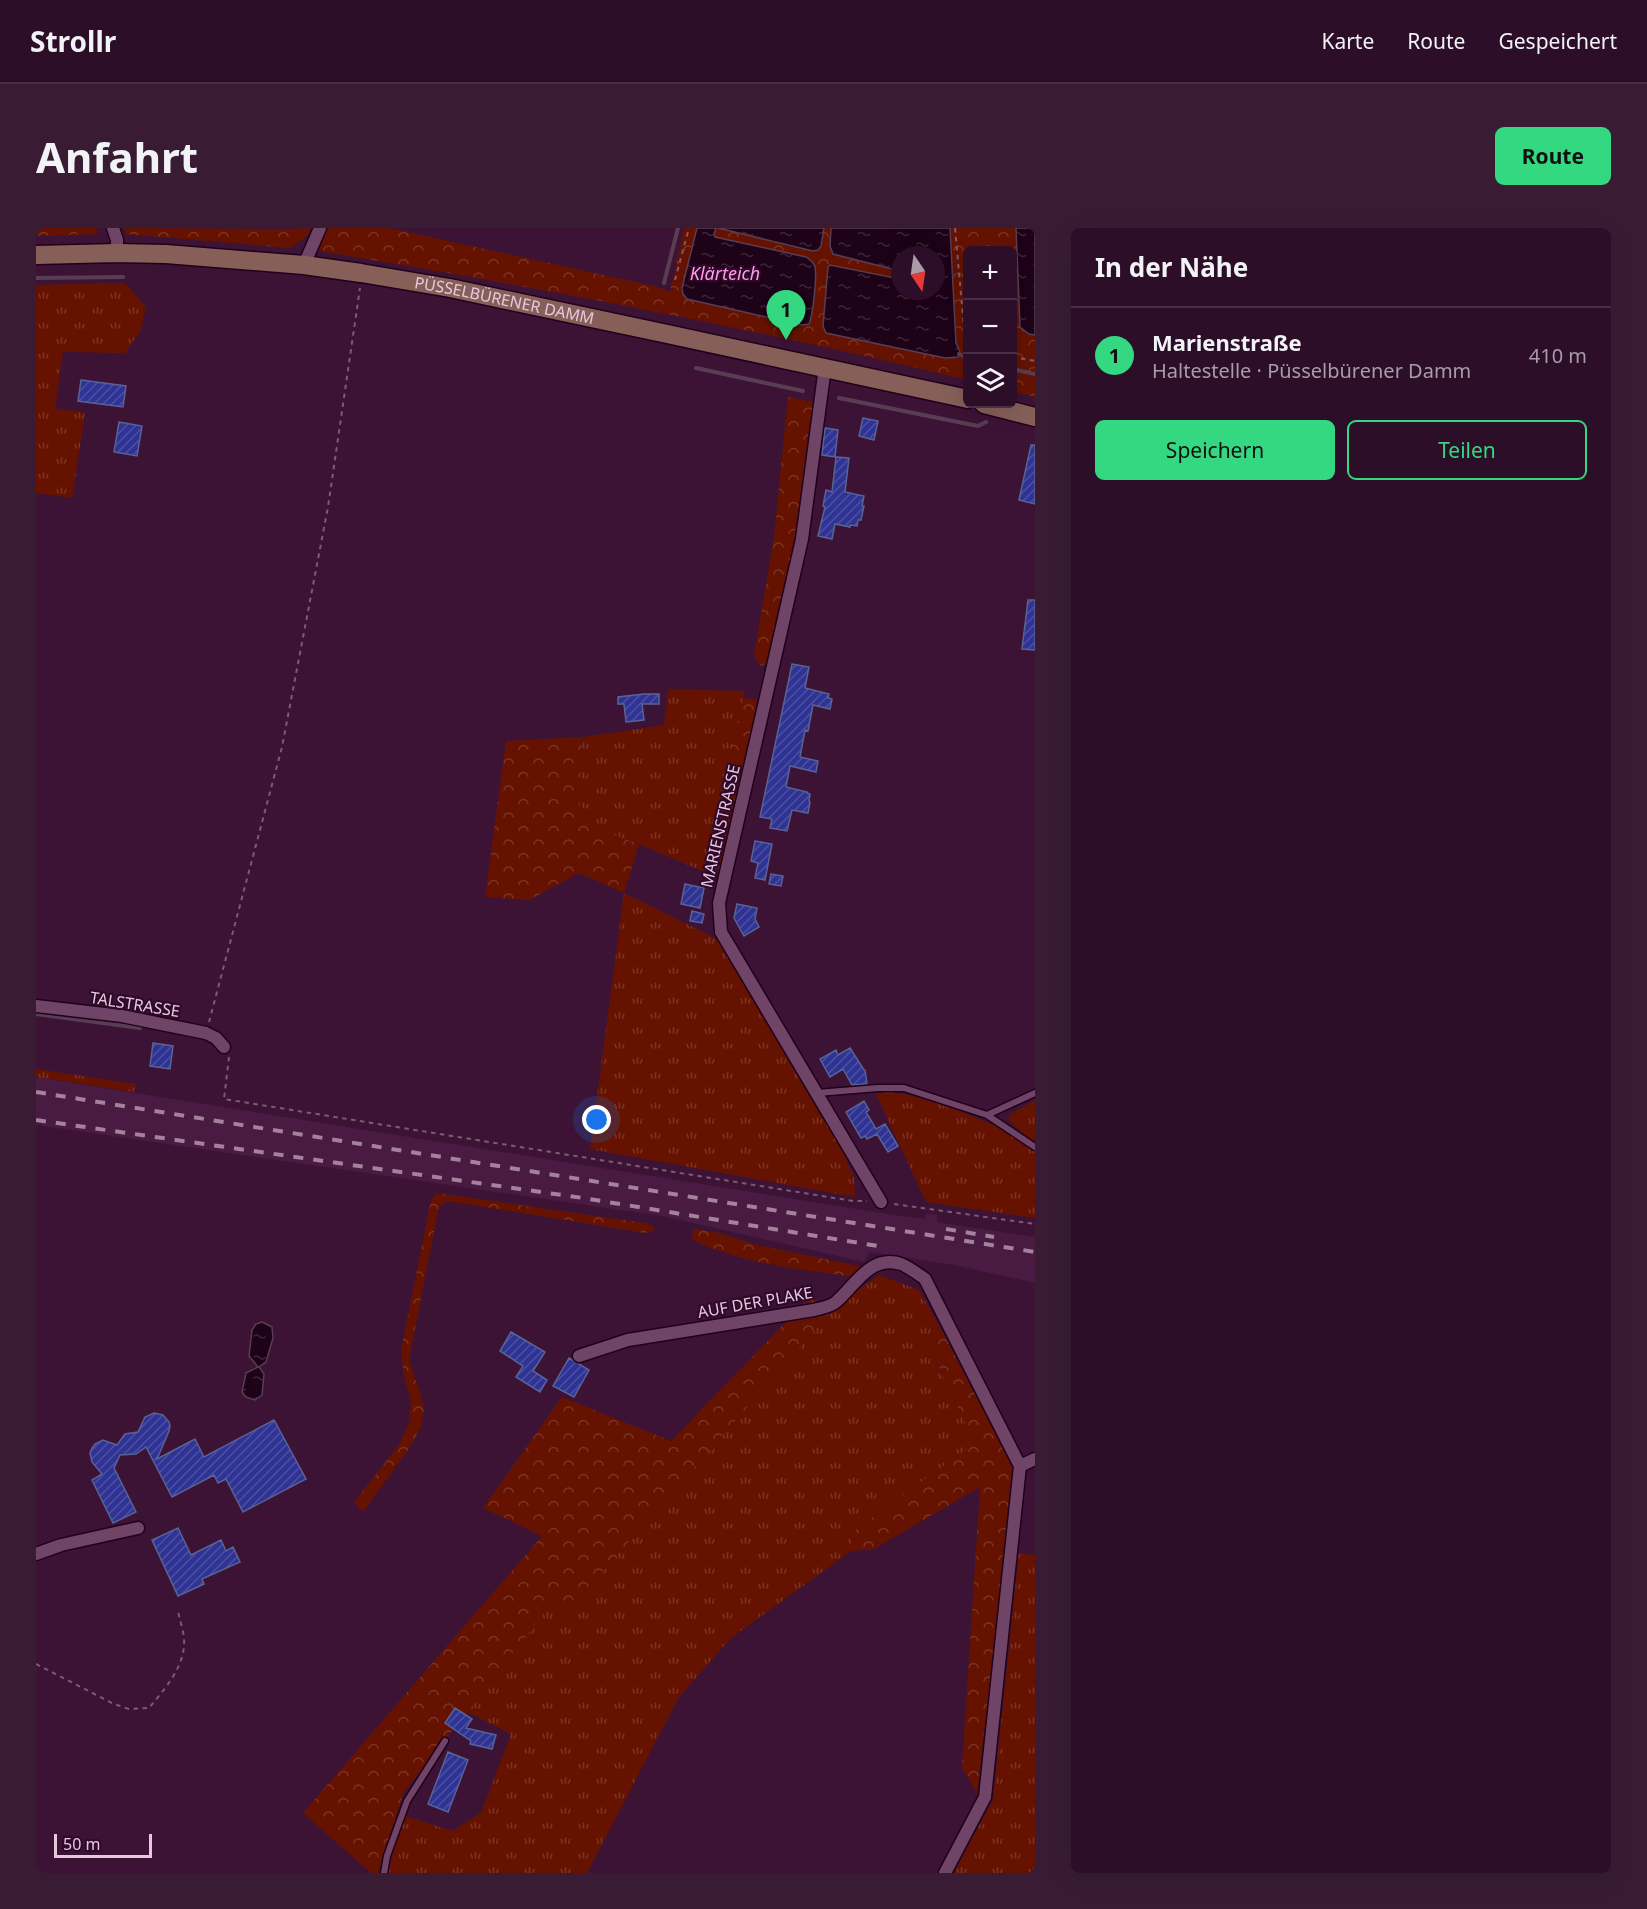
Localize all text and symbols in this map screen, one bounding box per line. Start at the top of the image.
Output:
text: Strollr [30,22,116,60]
text: Karte [1321,27,1374,55]
text: Route [1407,27,1465,55]
text: Gespeichert [1498,27,1617,55]
button: Route [1495,127,1611,185]
text: Anfahrt [36,128,198,185]
north arrow [891,246,945,300]
map controls [963,246,1017,408]
button: + [963,246,1017,300]
text: In der Nähe [1095,249,1248,285]
water label: Klärteich [690,261,760,285]
street label: PÜSSELBÜRENER DAMM [413,271,596,329]
pin: 1 [766,291,806,340]
button: − [963,300,1017,354]
text: Marienstraße [1152,327,1302,357]
text: 1 [1109,342,1120,369]
text: 410 m [1529,342,1587,369]
button: layers [963,354,1017,408]
text: Haltestelle · Püsselbürener Damm [1152,357,1471,384]
button: Speichern [1095,420,1335,480]
button: Teilen [1347,420,1587,480]
street label: MARIENSTRASSE [695,762,745,890]
street label: TALSTRASSE [88,986,182,1022]
your location [582,1105,611,1134]
street label: AUF DER PLAKE [696,1281,814,1323]
scale bar [54,1831,152,1858]
text: 50 m [63,1833,100,1855]

